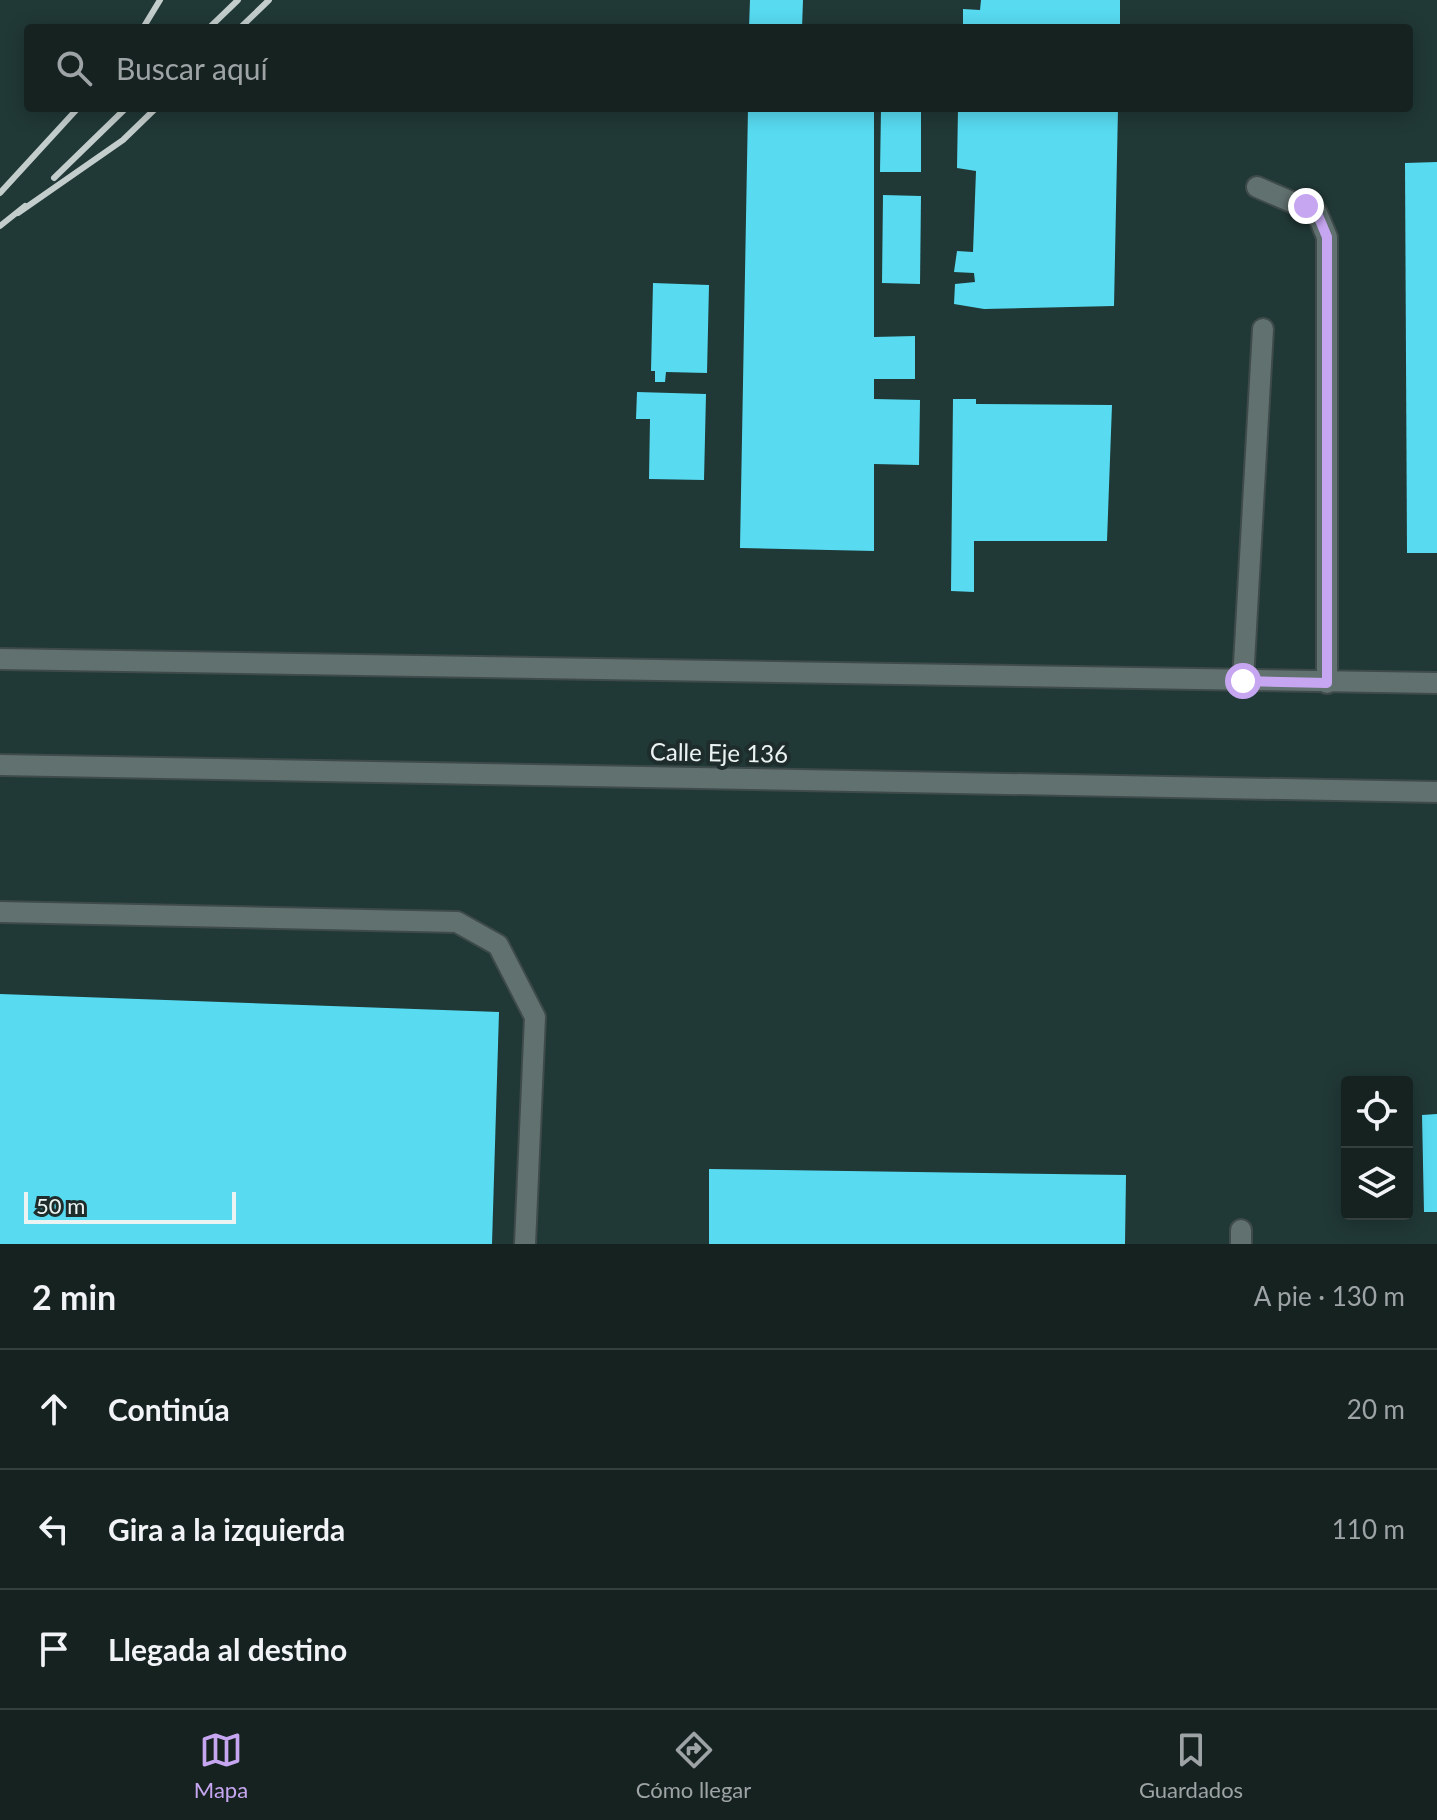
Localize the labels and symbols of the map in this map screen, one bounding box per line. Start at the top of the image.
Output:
route end [1288,188,1324,224]
route start [1225,663,1261,699]
street label: Calle Eje 136 [650,736,788,768]
scale bar [24,1188,236,1224]

